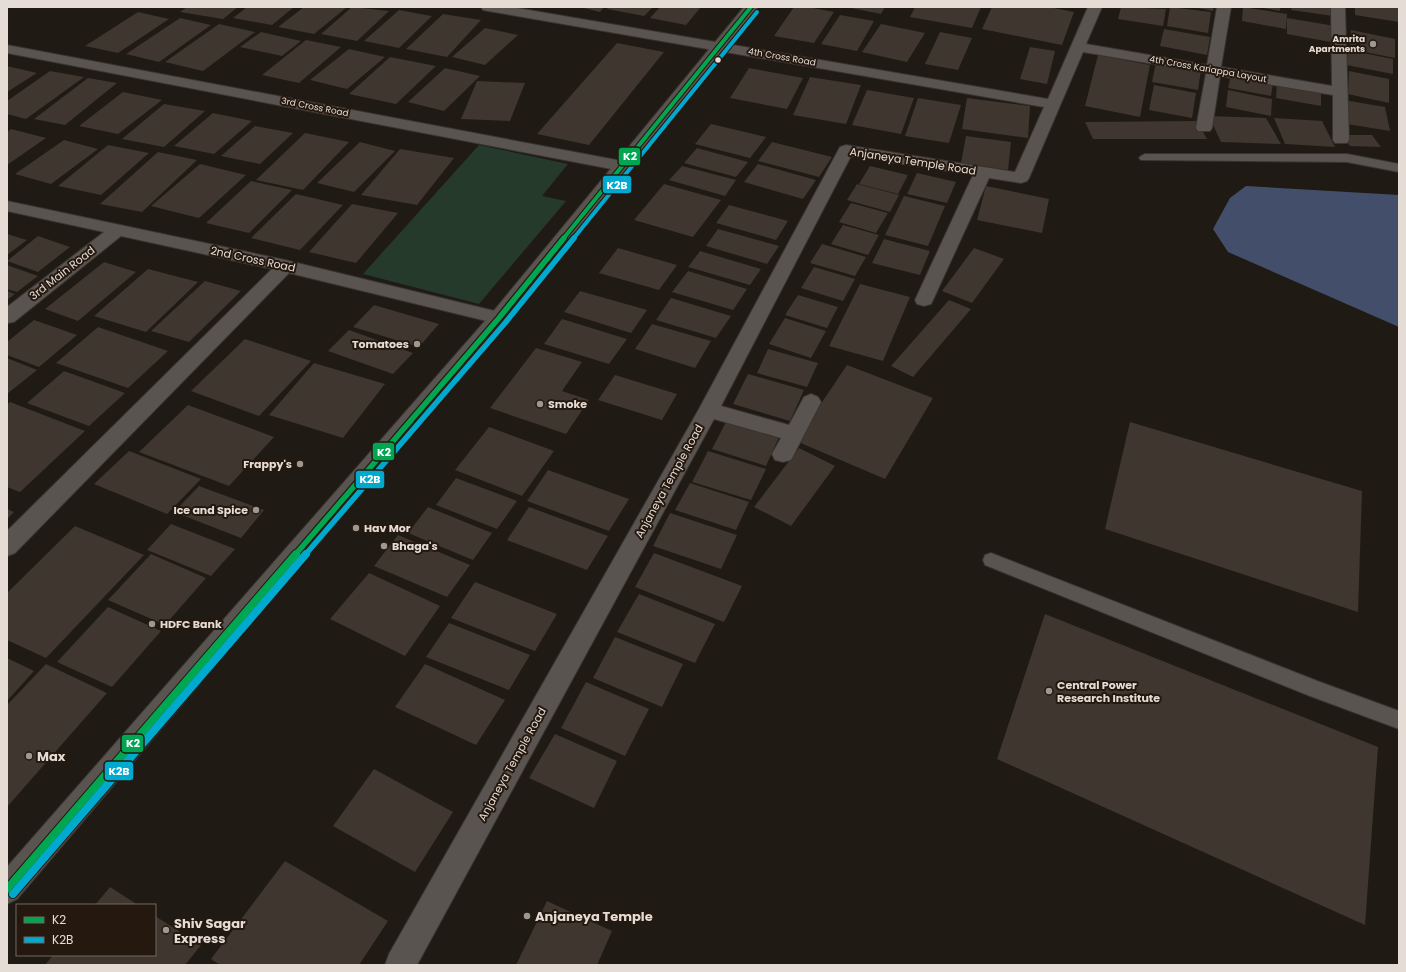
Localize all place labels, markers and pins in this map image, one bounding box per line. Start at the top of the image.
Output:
place label: Amrita Apartments [1309,33,1365,55]
marker: Amrita Apartments [1368,39,1378,49]
unlabelled marker [713,55,723,65]
place label: Tomatoes [352,336,409,352]
marker: Tomatoes [412,339,422,349]
place label: Smoke [548,396,587,412]
marker: Smoke [535,399,545,409]
place label: Frappy's [243,456,292,472]
marker: Frappy's [295,459,305,469]
place label: Ice and Spice [173,502,248,518]
marker: Ice and Spice [251,505,261,515]
place label: Hav Mor [364,520,411,536]
marker: Hav Mor [351,523,361,533]
place label: Bhaga's [392,538,438,554]
marker: Bhaga's [379,541,389,551]
place label: HDFC Bank [160,616,222,632]
marker: HDFC Bank [147,619,157,629]
place label: Central Power Research Institute [1057,677,1160,706]
marker: Central Power Research Institute [1044,686,1054,696]
place label: Max [37,747,66,766]
marker: Max [24,751,34,761]
place label: Anjaneya Temple [535,907,653,926]
marker: Anjaneya Temple [522,911,532,921]
place label: Shiv Sagar Express [174,914,246,948]
marker: Shiv Sagar Express [161,925,171,935]

